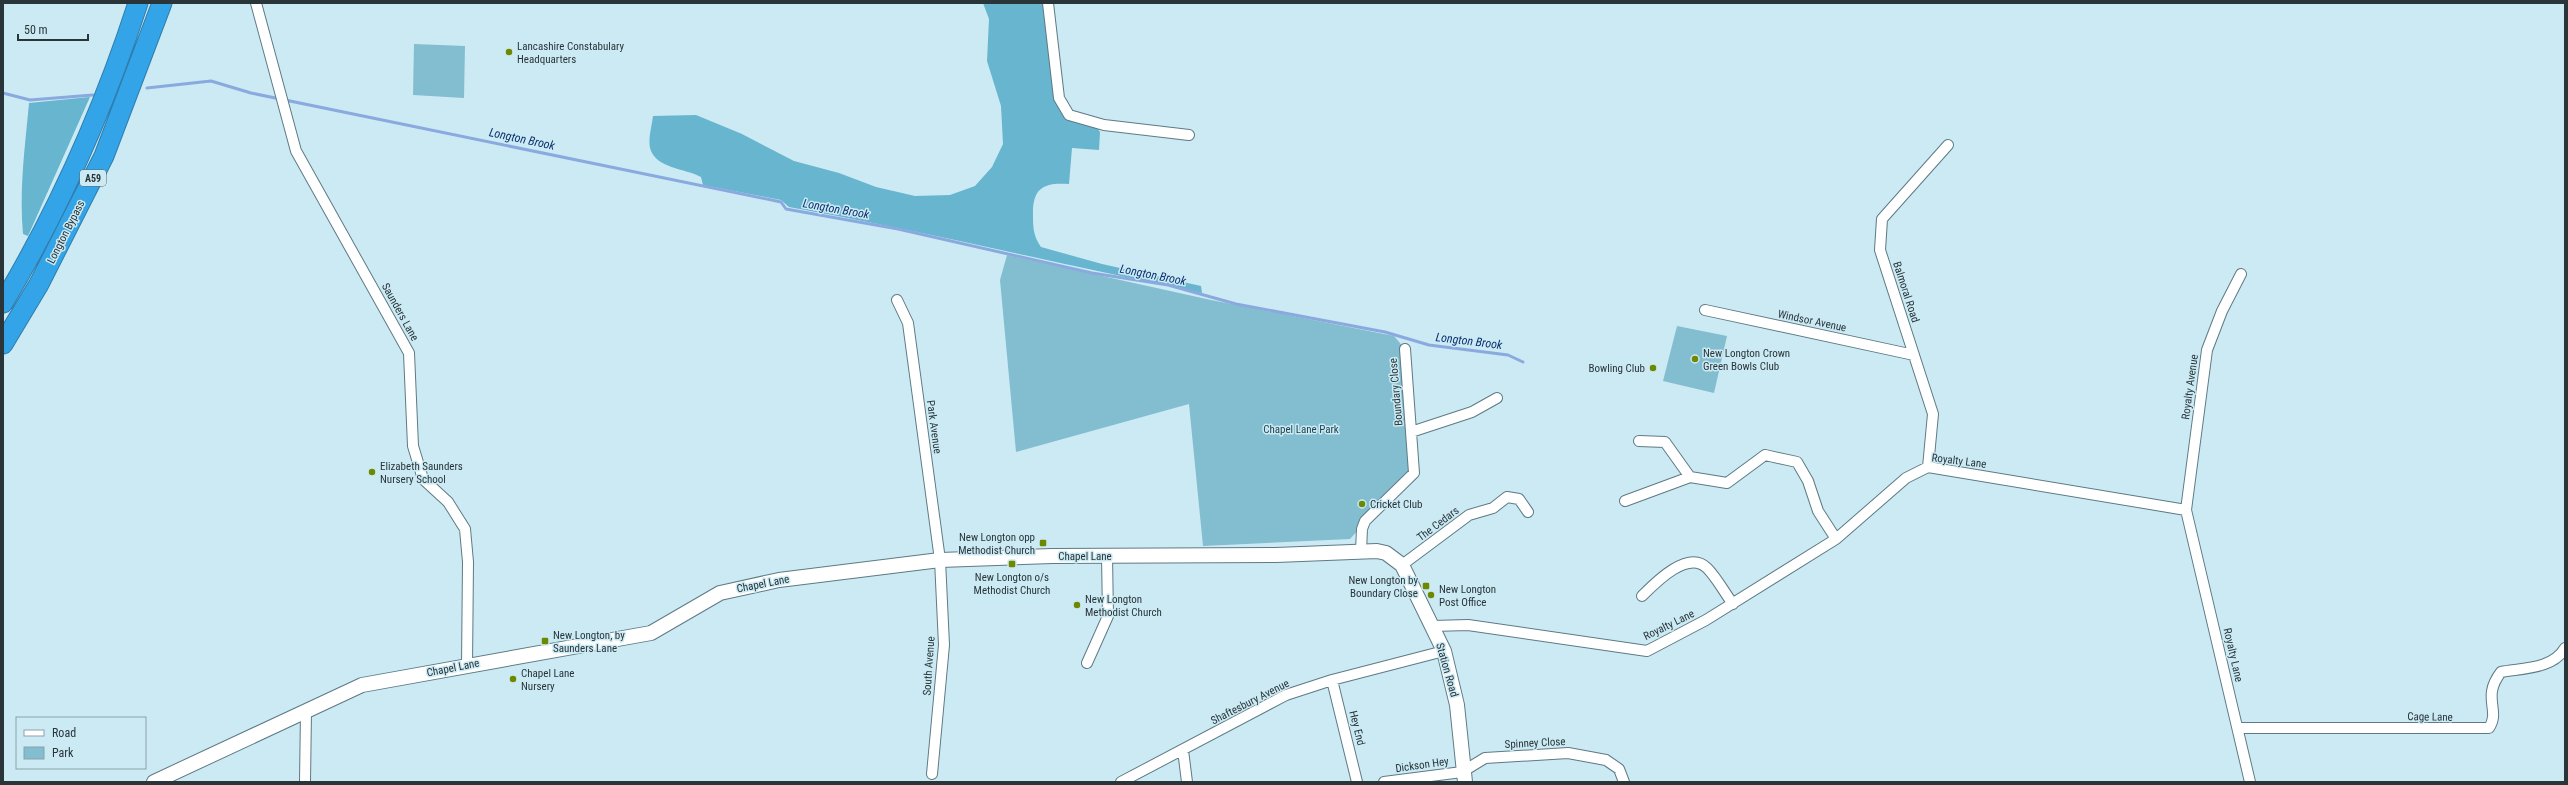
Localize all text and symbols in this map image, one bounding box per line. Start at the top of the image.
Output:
scale bar [18,16,88,42]
text: 50 m [24,23,48,37]
place label: Lancashire Constabulary Headquarters [517,40,625,66]
marker: Lancashire Constabulary Headquarters [504,47,514,57]
water label: Longton Brook [488,125,557,153]
road number: A59 [80,170,106,186]
water label: Longton Brook [802,196,871,222]
street label: Longton Bypass [44,198,88,266]
street label: Balmoral Road [1890,260,1922,324]
water label: Longton Brook [1119,262,1188,288]
street label: Saunders Lane [379,281,421,343]
street label: Windsor Avenue [1777,307,1847,335]
water label: Longton Brook [1435,330,1504,352]
place label: New Longton Crown Green Bowls Club [1703,347,1790,373]
marker: New Longton Crown Green Bowls Club [1690,354,1700,364]
street label: Royalty Avenue [2179,354,2201,420]
street label: Boundary Close [1387,358,1405,426]
place label: Bowling Club [1588,362,1645,375]
marker: Bowling Club [1648,363,1658,373]
street label: Park Avenue [924,399,944,455]
park label: Chapel Lane Park [1263,423,1339,436]
street label: Royalty Lane [1931,451,1987,471]
place label: Elizabeth Saunders Nursery School [380,460,463,486]
marker: Elizabeth Saunders Nursery School [367,467,377,477]
place label: Cricket Club [1370,498,1422,511]
marker: Cricket Club [1357,499,1367,509]
street label: The Cedars [1414,504,1462,544]
place label: New Longton opp Methodist Church [958,531,1035,557]
marker: New Longton opp Methodist Church [1038,538,1048,548]
street label: Chapel Lane [1058,550,1112,563]
marker: New Longton o/s Methodist Church [1007,559,1017,569]
place label: New Longton o/s Methodist Church [974,571,1050,597]
street label: Chapel Lane [736,573,790,595]
place label: New Longton by Boundary Close [1348,574,1418,600]
marker: New Longton by Boundary Close [1421,581,1431,591]
place label: New Longton Post Office [1439,583,1496,609]
marker: New Longton Post Office [1426,590,1436,600]
place label: New Longton Methodist Church [1085,593,1162,619]
marker: New Longton Methodist Church [1072,600,1082,610]
street label: Royalty Lane [1641,607,1697,643]
street label: Royalty Lane [2220,627,2246,683]
place label: New Longton, by Saunders Lane [553,629,625,655]
marker: New Longton, by Saunders Lane [540,636,550,646]
street label: South Avenue [920,636,938,696]
street label: Station Road [1433,642,1461,698]
street label: Chapel Lane [426,657,480,679]
place label: Chapel Lane Nursery [521,667,574,693]
marker: Chapel Lane Nursery [508,674,518,684]
street label: Shaftesbury Avenue [1209,677,1291,727]
street label: Hey End [1346,709,1368,747]
street label: Cage Lane [2407,710,2453,724]
legend [16,717,146,769]
text: Road [52,726,76,740]
street label: Spinney Close [1504,735,1566,751]
text: Park [52,746,74,760]
street label: Dickson Hey [1394,755,1450,775]

